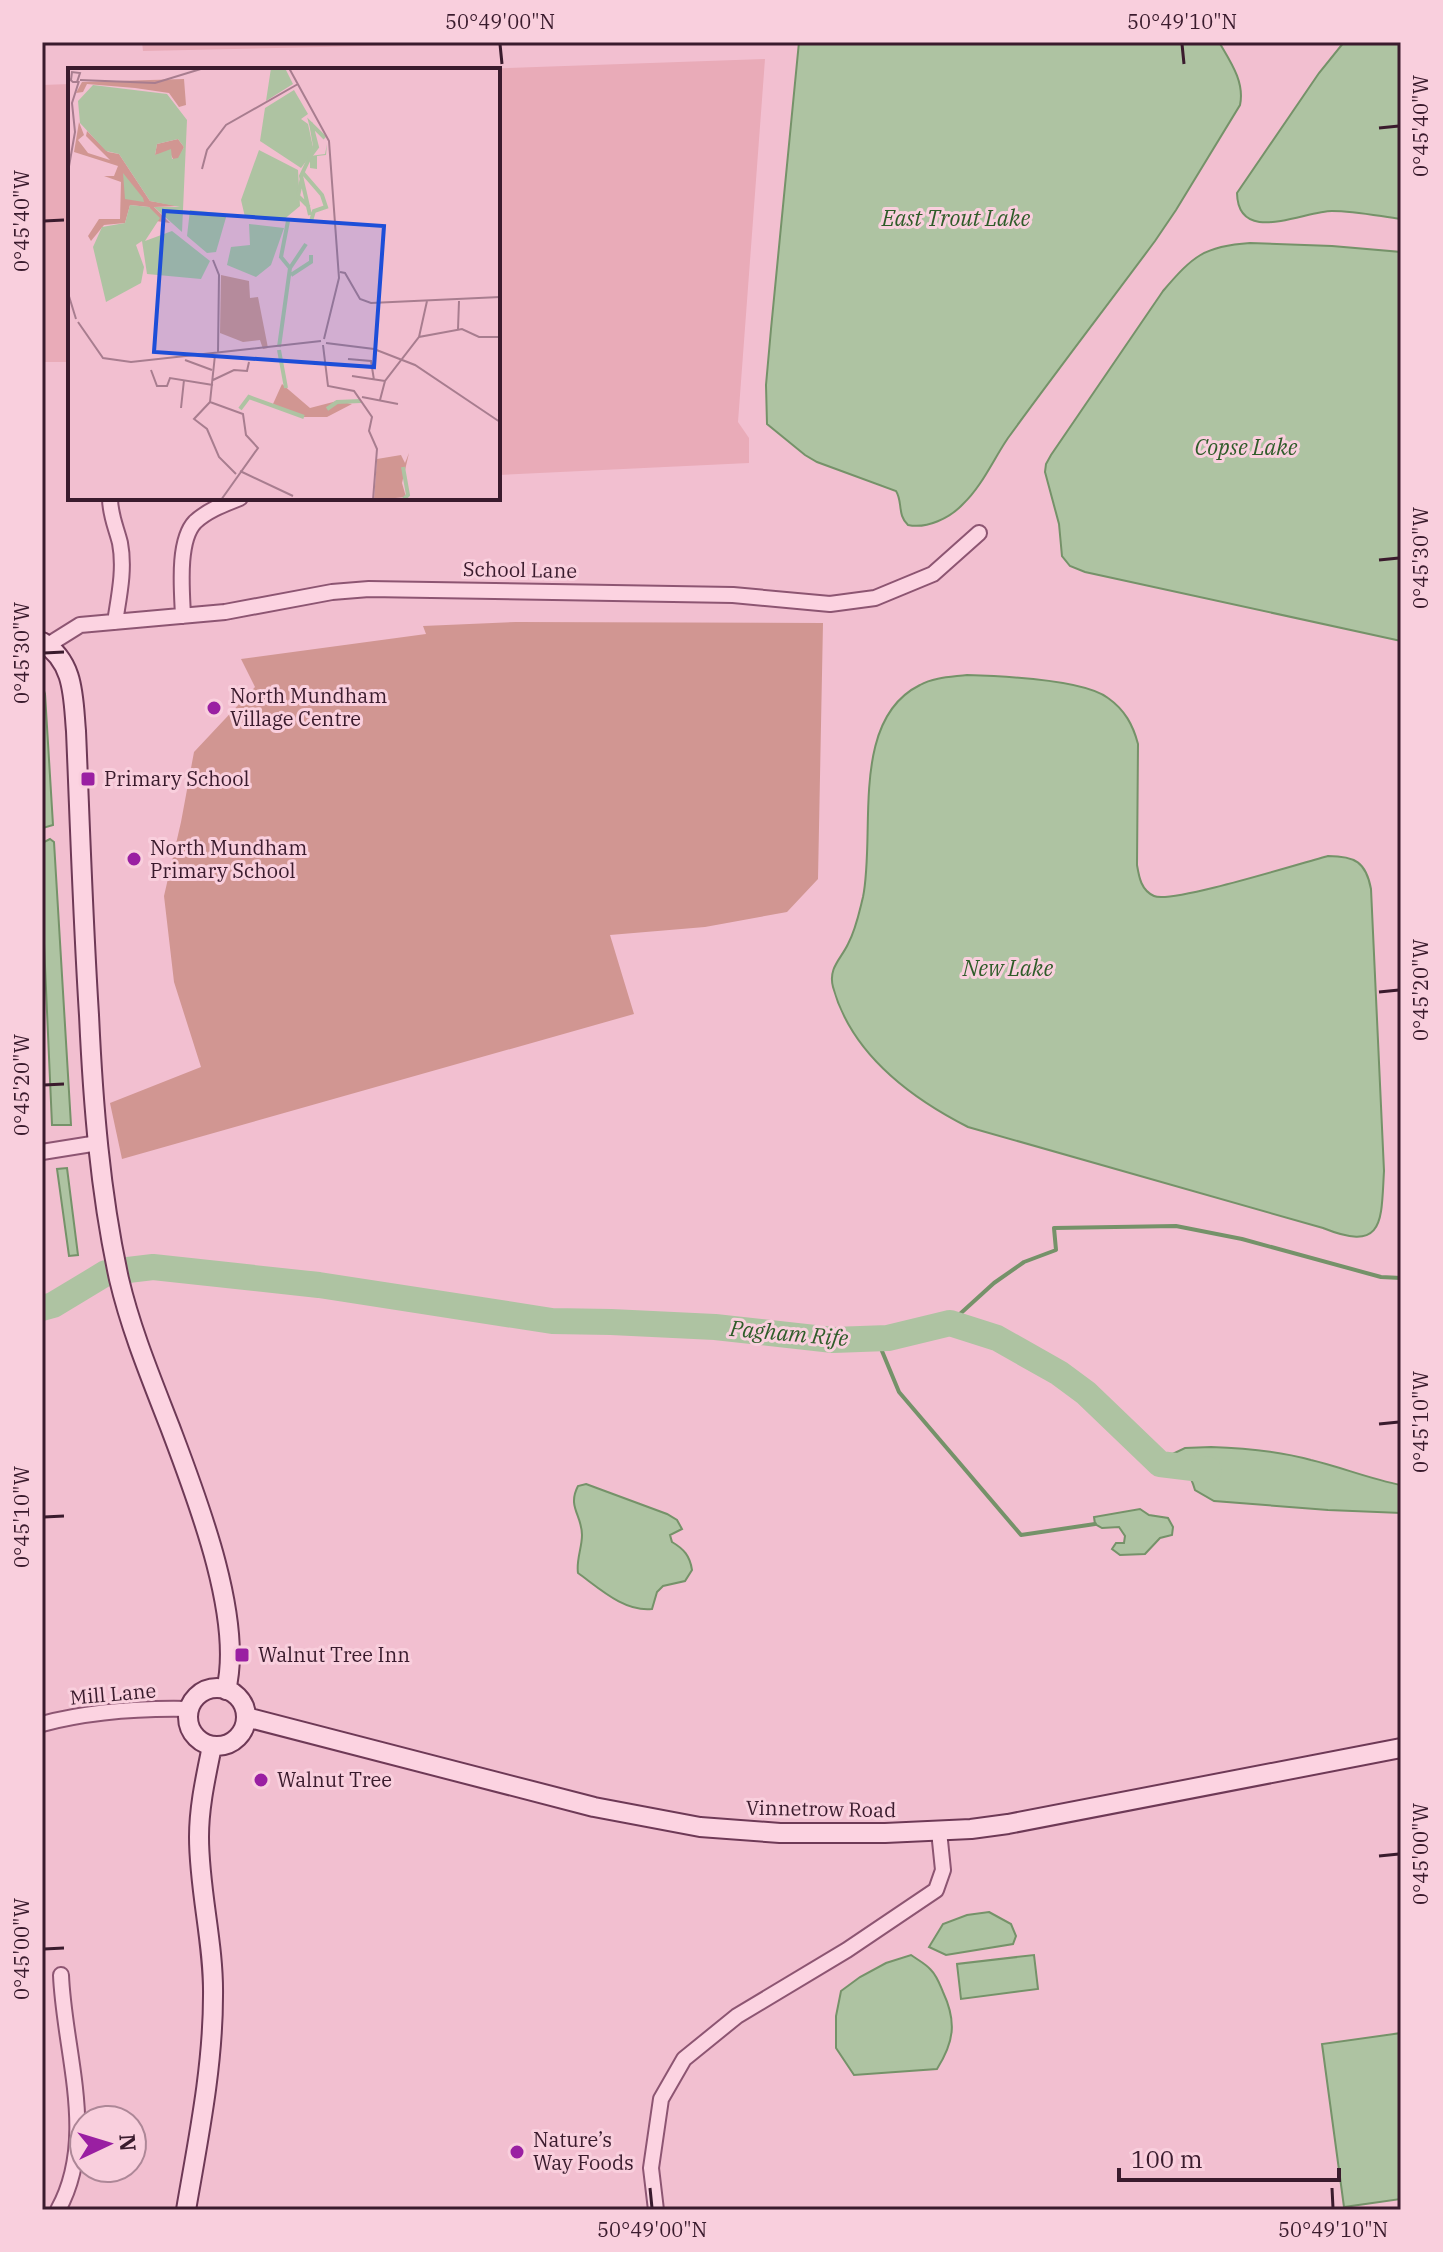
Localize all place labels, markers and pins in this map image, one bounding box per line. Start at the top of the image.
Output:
place label: North Mundham Village Centre [230,682,387,732]
marker: North Mundham Village Centre [205,699,223,717]
place label: Primary School [104,765,250,792]
marker: Primary School [79,770,97,788]
place label: North Mundham Primary School [150,834,307,884]
marker: North Mundham Primary School [125,850,143,868]
place label: Walnut Tree Inn [258,1641,410,1668]
marker: Walnut Tree Inn [233,1646,251,1664]
place label: Walnut Tree [277,1766,392,1793]
marker: Walnut Tree [252,1771,270,1789]
place label: Nature’s Way Foods [533,2126,634,2176]
marker: Nature’s Way Foods [508,2143,526,2161]

